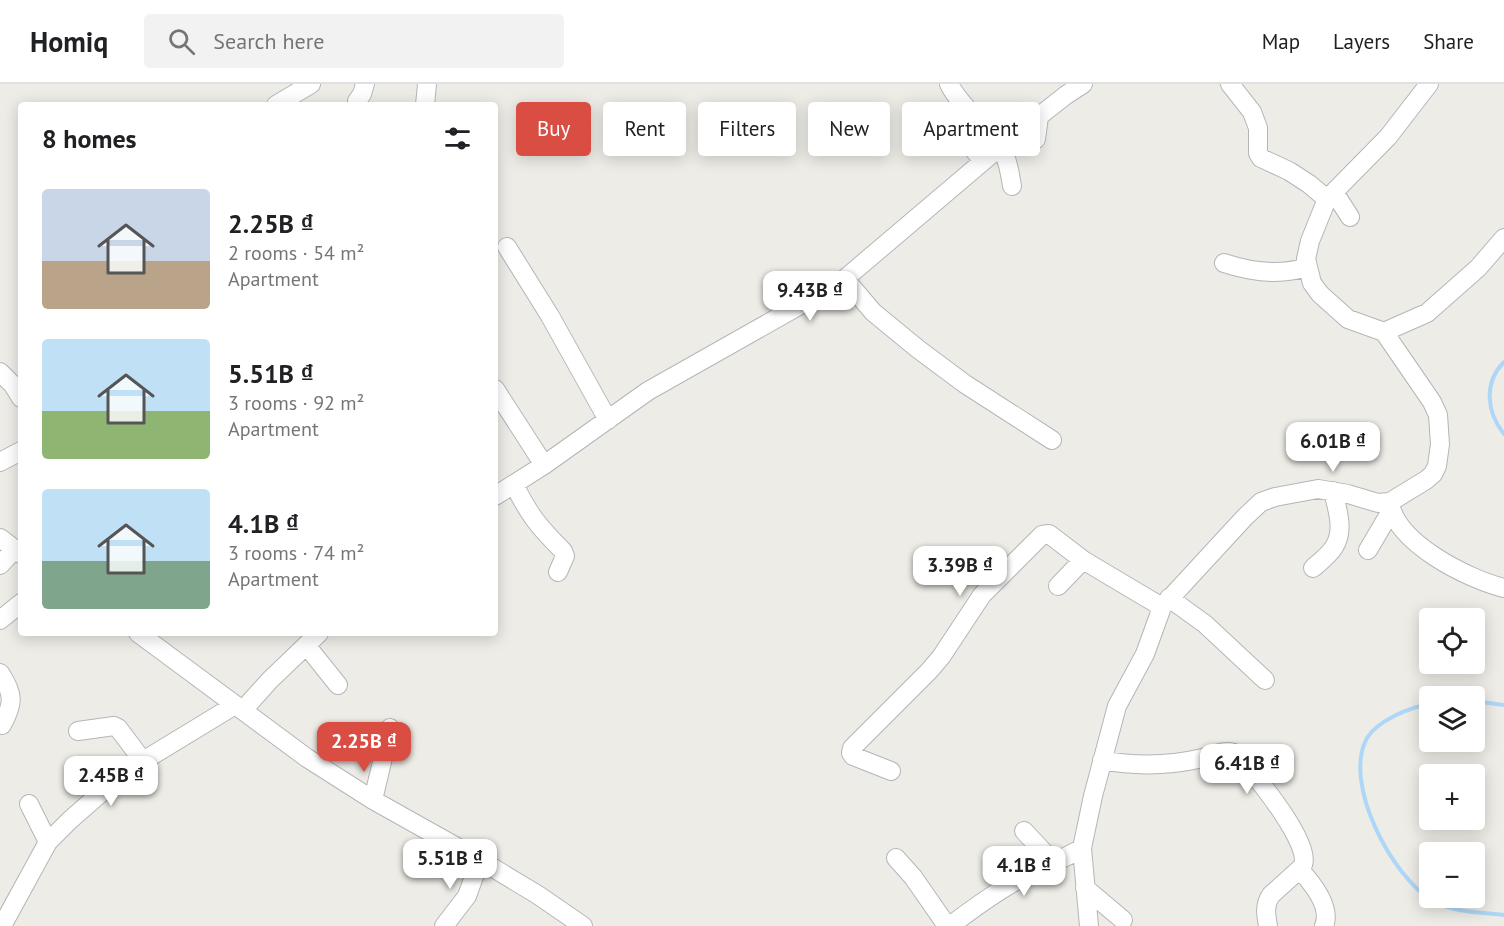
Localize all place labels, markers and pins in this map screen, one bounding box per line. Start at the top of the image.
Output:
pin: 9.43B ₫ [755,271,865,322]
pin: 6.01B ₫ [1278,422,1388,473]
pin: 3.39B ₫ [905,546,1015,597]
pin: 2.25B ₫ [309,722,419,773]
pin: 6.41B ₫ [1192,744,1302,795]
pin: 2.45B ₫ [56,756,166,807]
pin: 5.51B ₫ [395,839,505,890]
pin: 4.1B ₫ [975,846,1073,897]

